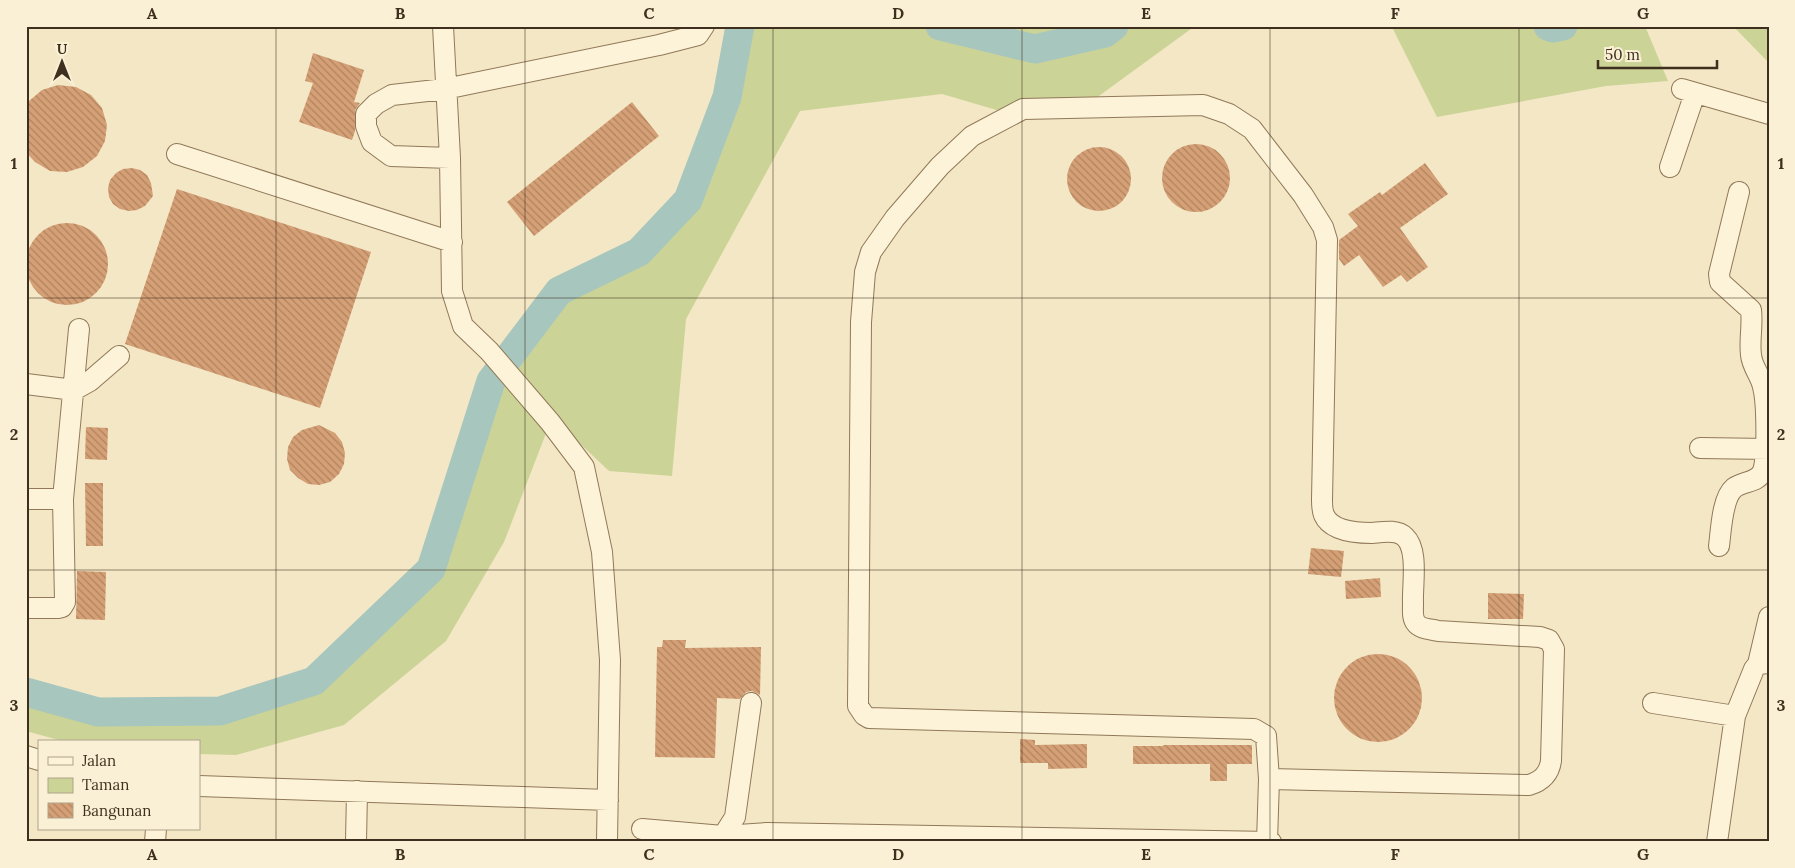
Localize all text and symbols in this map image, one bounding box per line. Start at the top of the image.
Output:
text: A [147,3,158,23]
text: B [395,3,406,23]
text: C [643,3,655,23]
text: D [892,3,904,23]
text: E [1141,3,1151,23]
text: F [1390,3,1400,23]
text: G [1637,3,1649,23]
north arrow [38,38,88,88]
scale bar [1598,38,1716,70]
text: U [57,40,68,58]
text: 50 m [1605,45,1640,64]
text: 1 [11,153,17,173]
text: 1 [1778,153,1784,173]
text: 2 [10,424,18,444]
text: 2 [1777,424,1785,444]
text: 3 [10,695,19,715]
text: 3 [1777,695,1786,715]
legend [38,740,200,830]
text: Jalan [81,751,116,770]
text: Taman [82,775,129,794]
text: Bangunan [82,801,151,820]
text: A [147,844,158,864]
text: B [395,844,406,864]
text: C [643,844,655,864]
text: D [892,844,904,864]
text: E [1141,844,1151,864]
text: F [1390,844,1400,864]
text: G [1637,844,1649,864]

